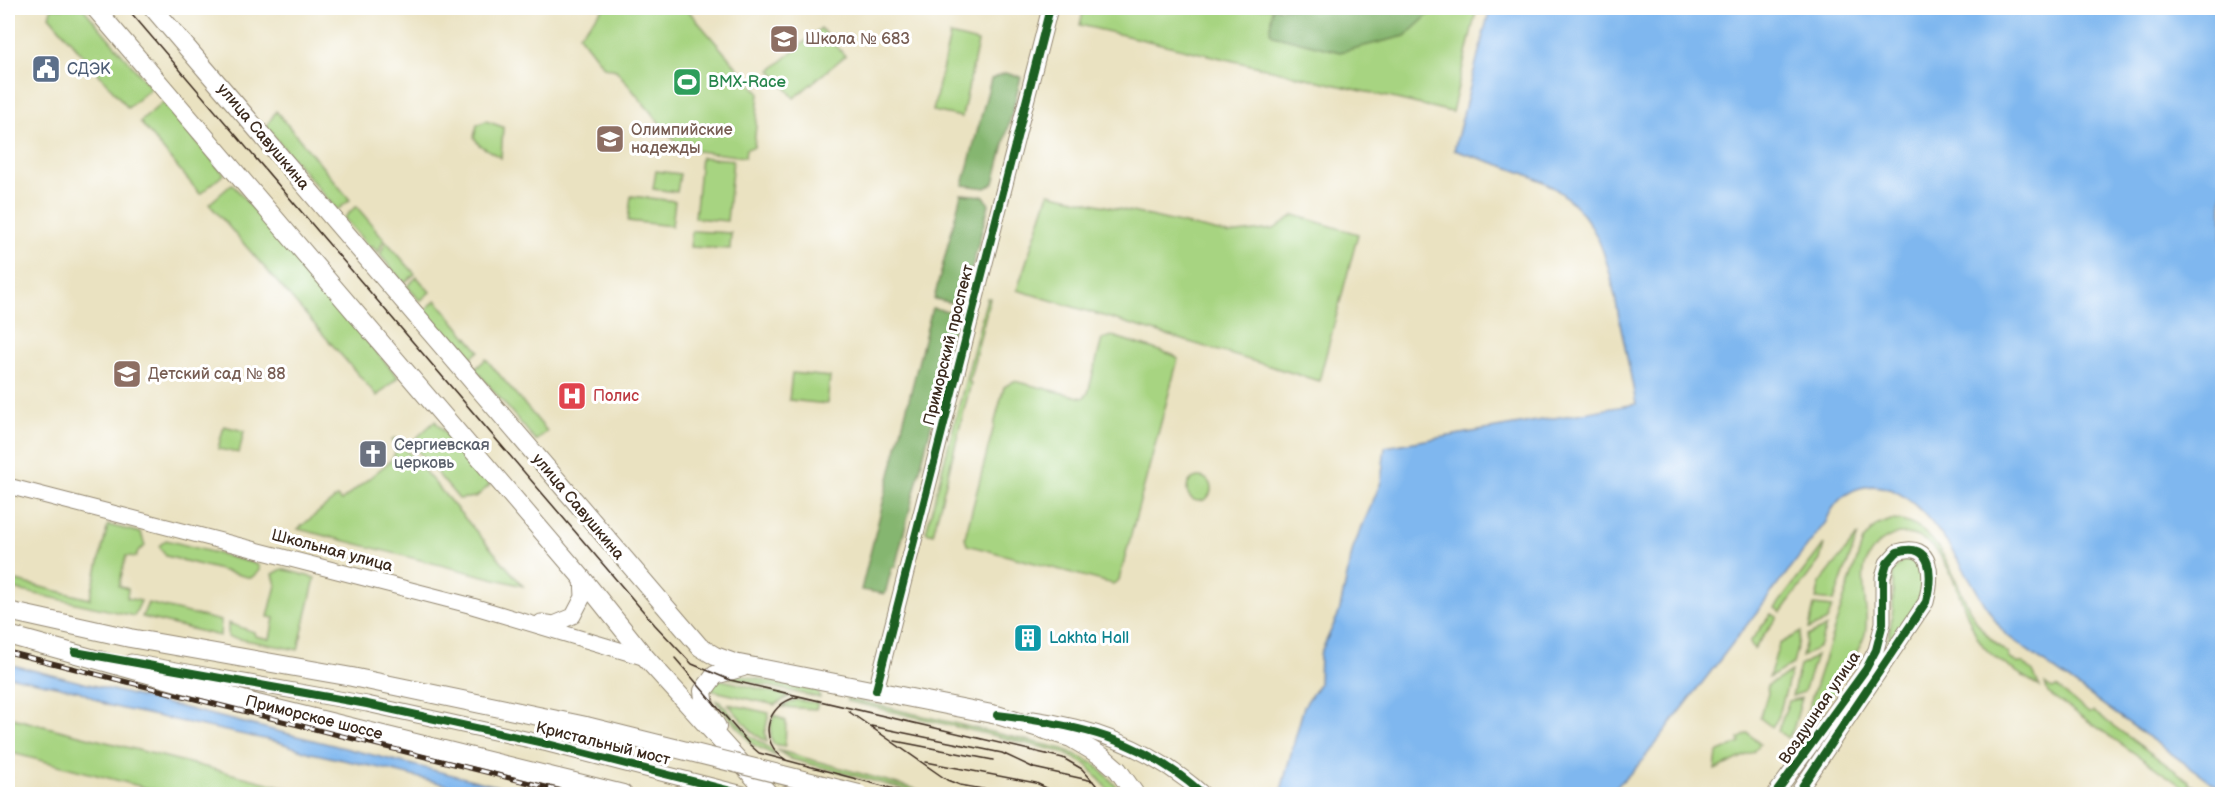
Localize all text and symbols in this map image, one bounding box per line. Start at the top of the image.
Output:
school or university icon: Школа № 683 [768,23,800,55]
place label: Школа № 683 [805,30,910,49]
public building icon: СДЭК [30,53,62,85]
place label: СДЭК [67,60,111,79]
sports icon: BMX-Race [671,66,703,98]
place label: BMX-Race [708,73,787,92]
street label: улица Савушкина [213,80,313,194]
place label: Олимпийские надежды [631,121,733,158]
school or university icon: Олимпийские надежды [594,123,626,155]
street label: Приморский проспект [920,262,978,427]
school or university icon: Детский сад № 88 [111,358,143,390]
place label: Детский сад № 88 [148,365,286,384]
hospital icon: Полис [556,380,588,412]
place label: Полис [593,387,639,406]
place label: Сергиевская церковь [394,436,490,473]
church icon: Сергиевская церковь [357,438,389,470]
street label: улица Савушкина [528,450,628,564]
street label: Школьная улица [269,526,395,576]
building icon: Lakhta Hall [1012,622,1044,654]
place label: Lakhta Hall [1049,629,1129,648]
street label: Воздушная улица [1775,648,1865,768]
street label: Приморское шоссе [243,692,385,744]
street label: Кристальный мост [534,718,673,770]

